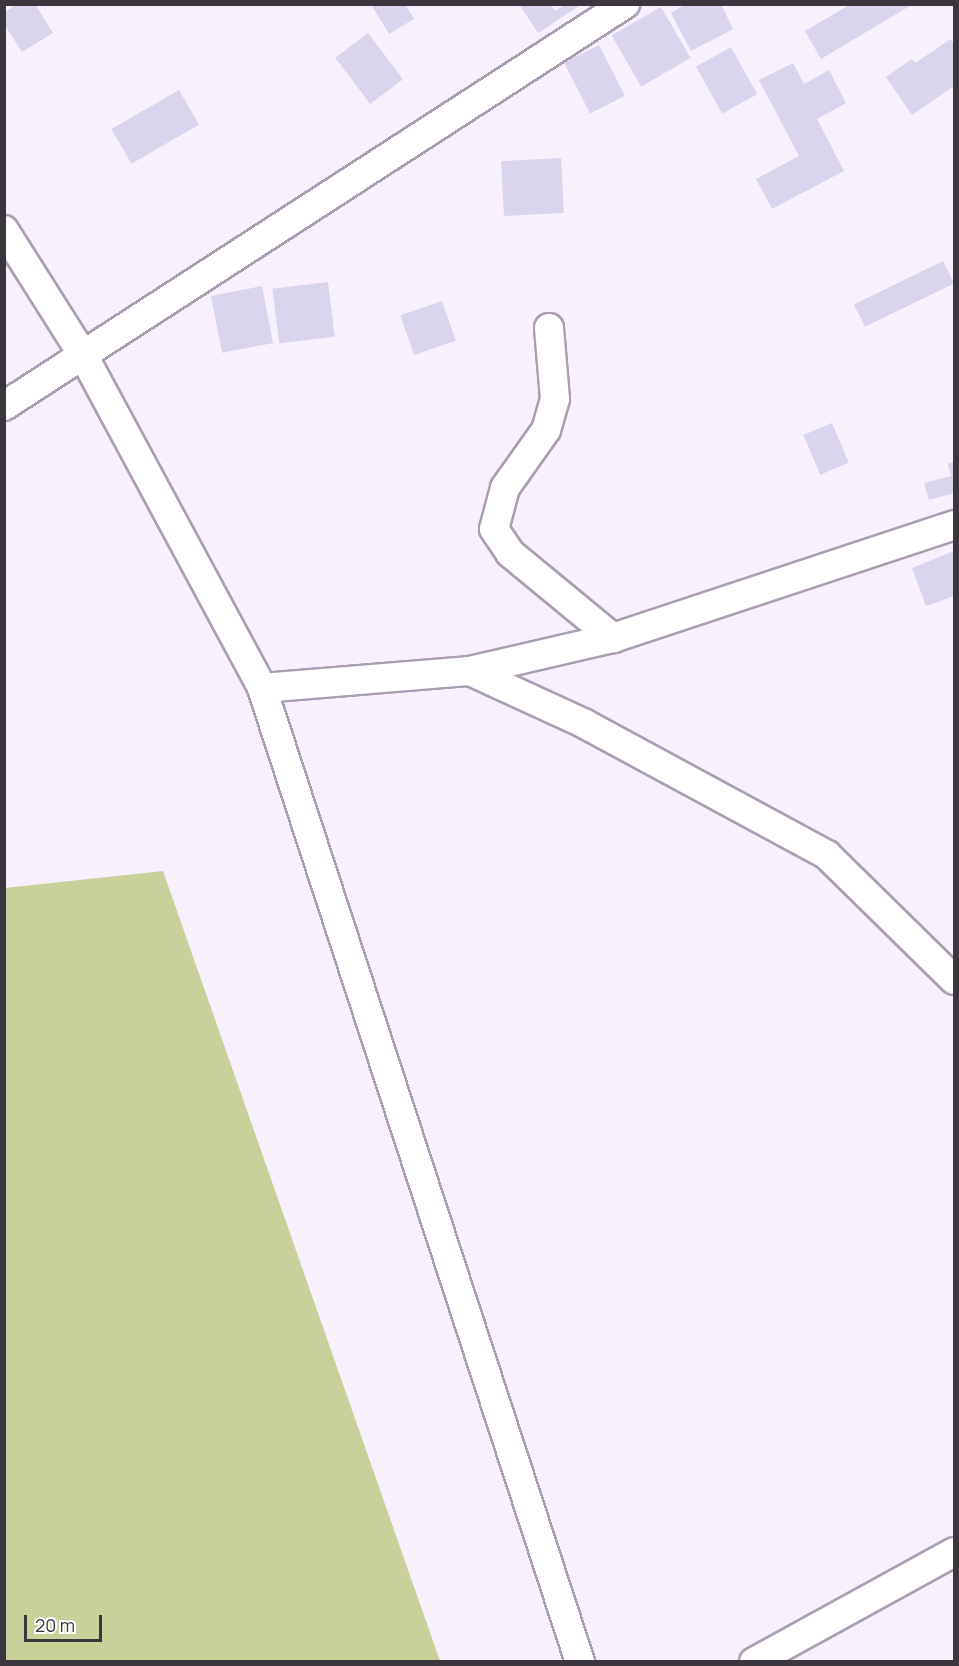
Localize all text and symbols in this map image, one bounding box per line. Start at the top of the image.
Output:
scale bar [27,1603,105,1641]
text: 20 m [35,1613,75,1637]

